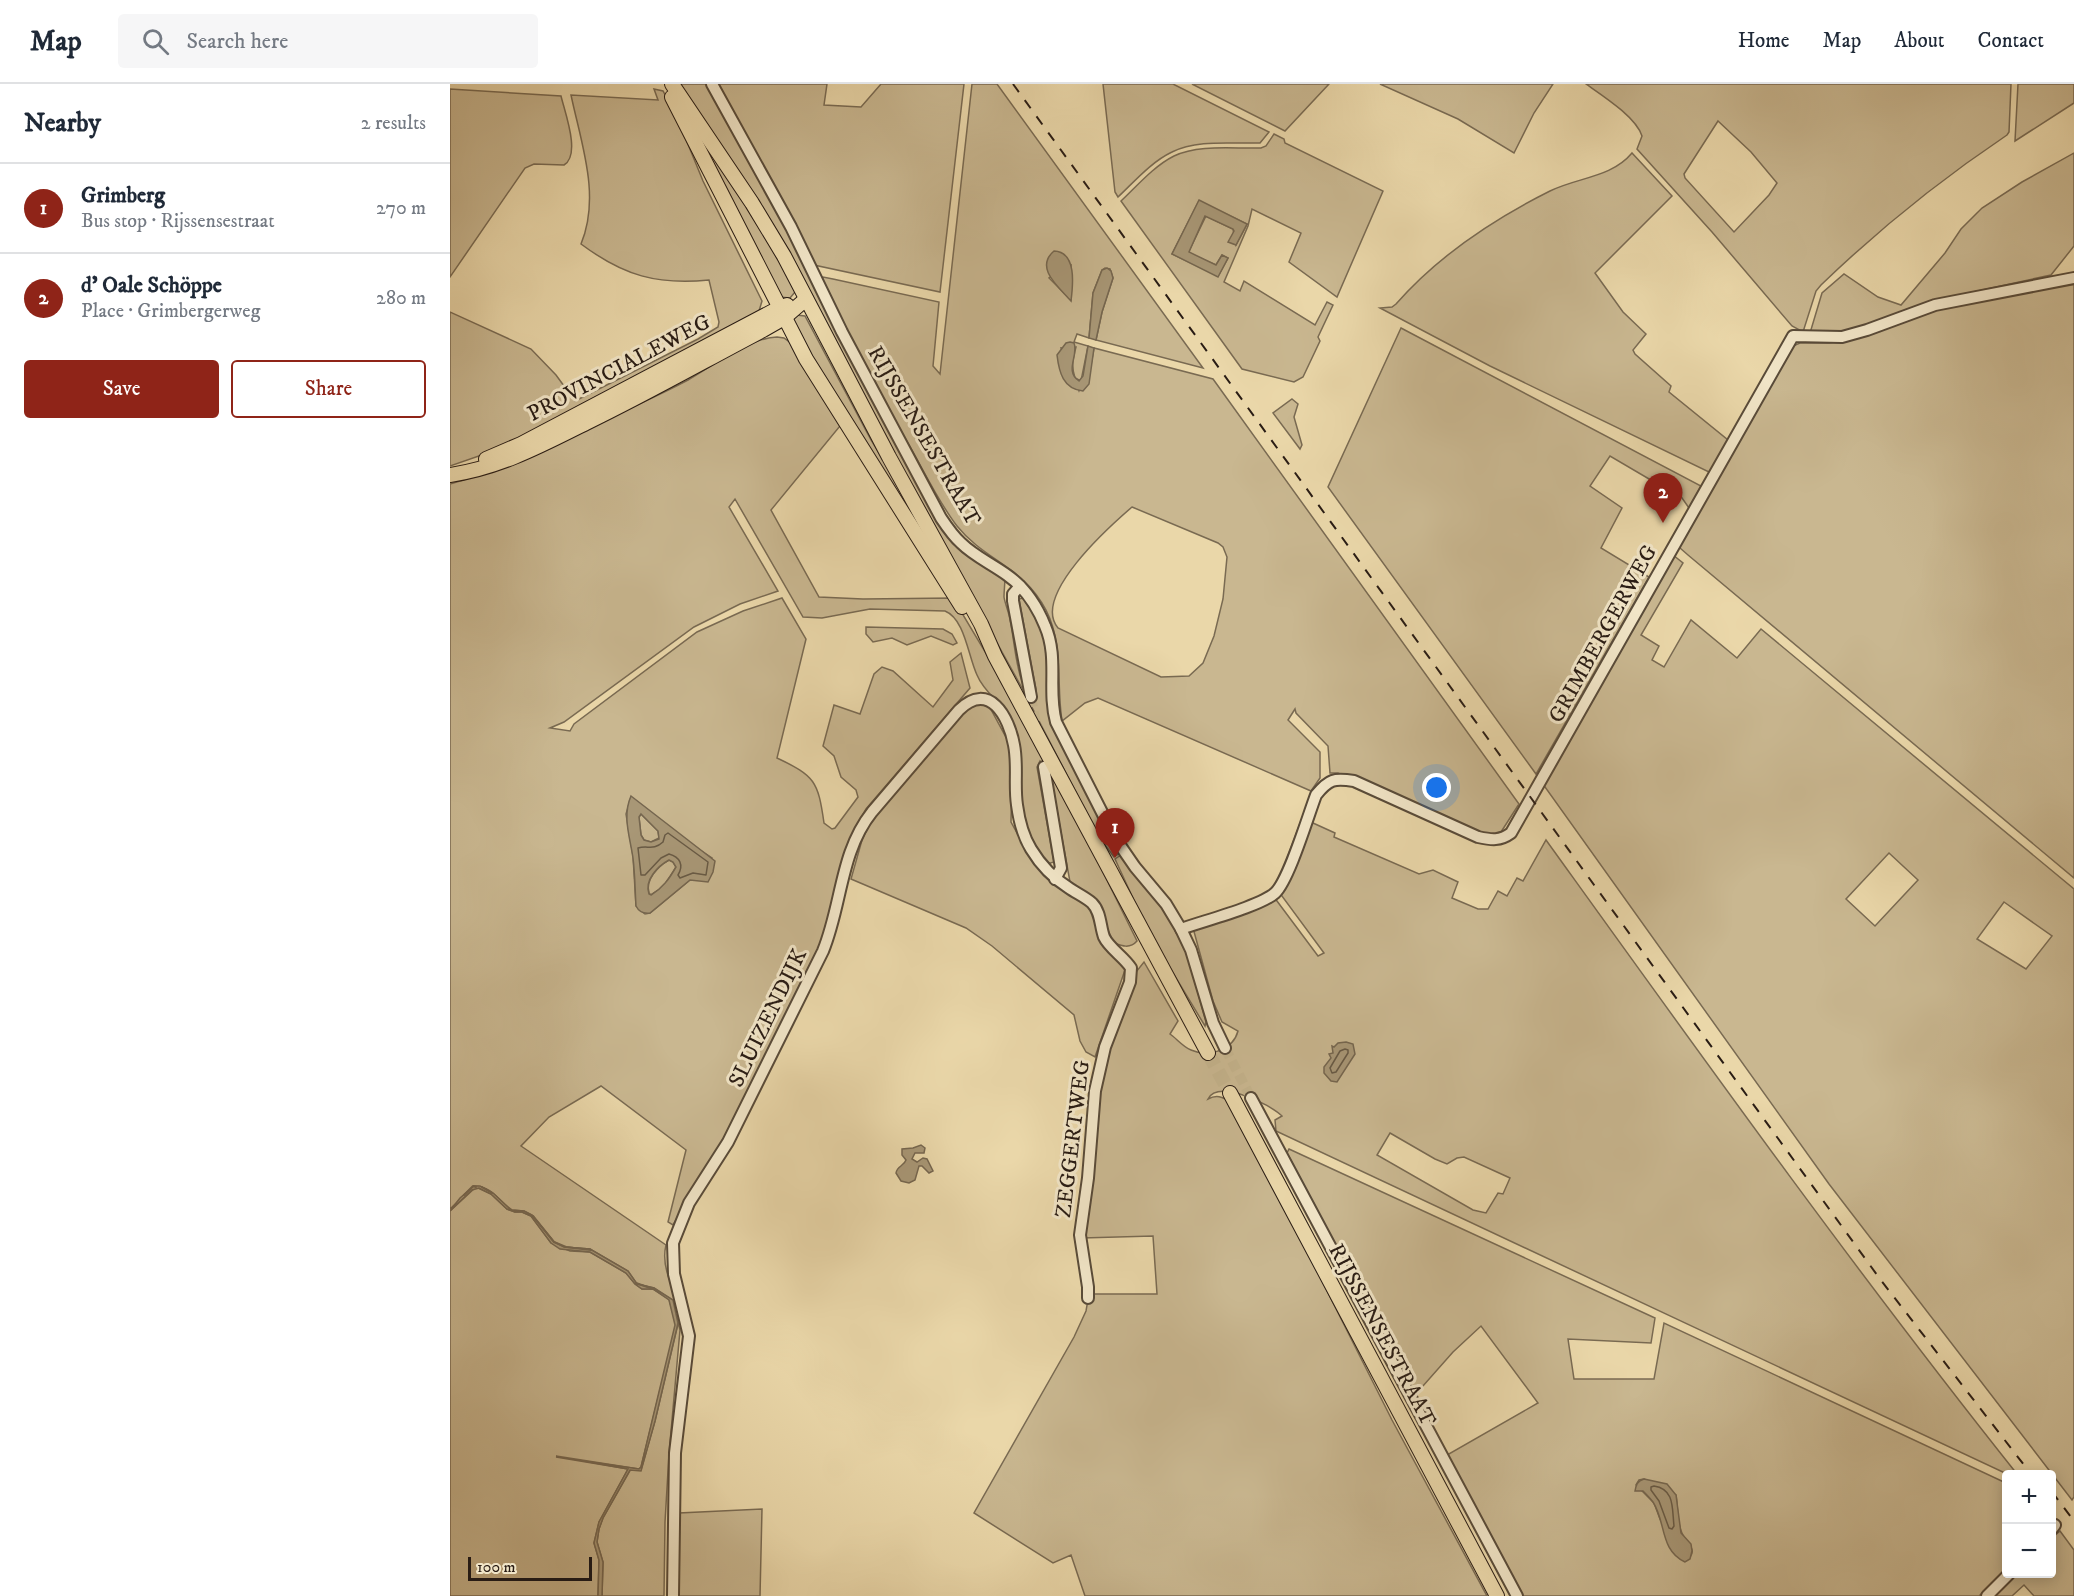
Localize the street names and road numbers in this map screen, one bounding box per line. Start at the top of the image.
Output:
street label: PROVINCIALEWEG [523,308,715,428]
street label: RIJSSENSESTRAAT [862,341,987,531]
street label: GRIMBERGERWEG [1543,540,1663,728]
street label: SLUIZENDIJK [723,944,813,1092]
street label: ZEGGERTWEG [1050,1059,1096,1219]
street label: RIJSSENSESTRAAT [1322,1239,1442,1431]

